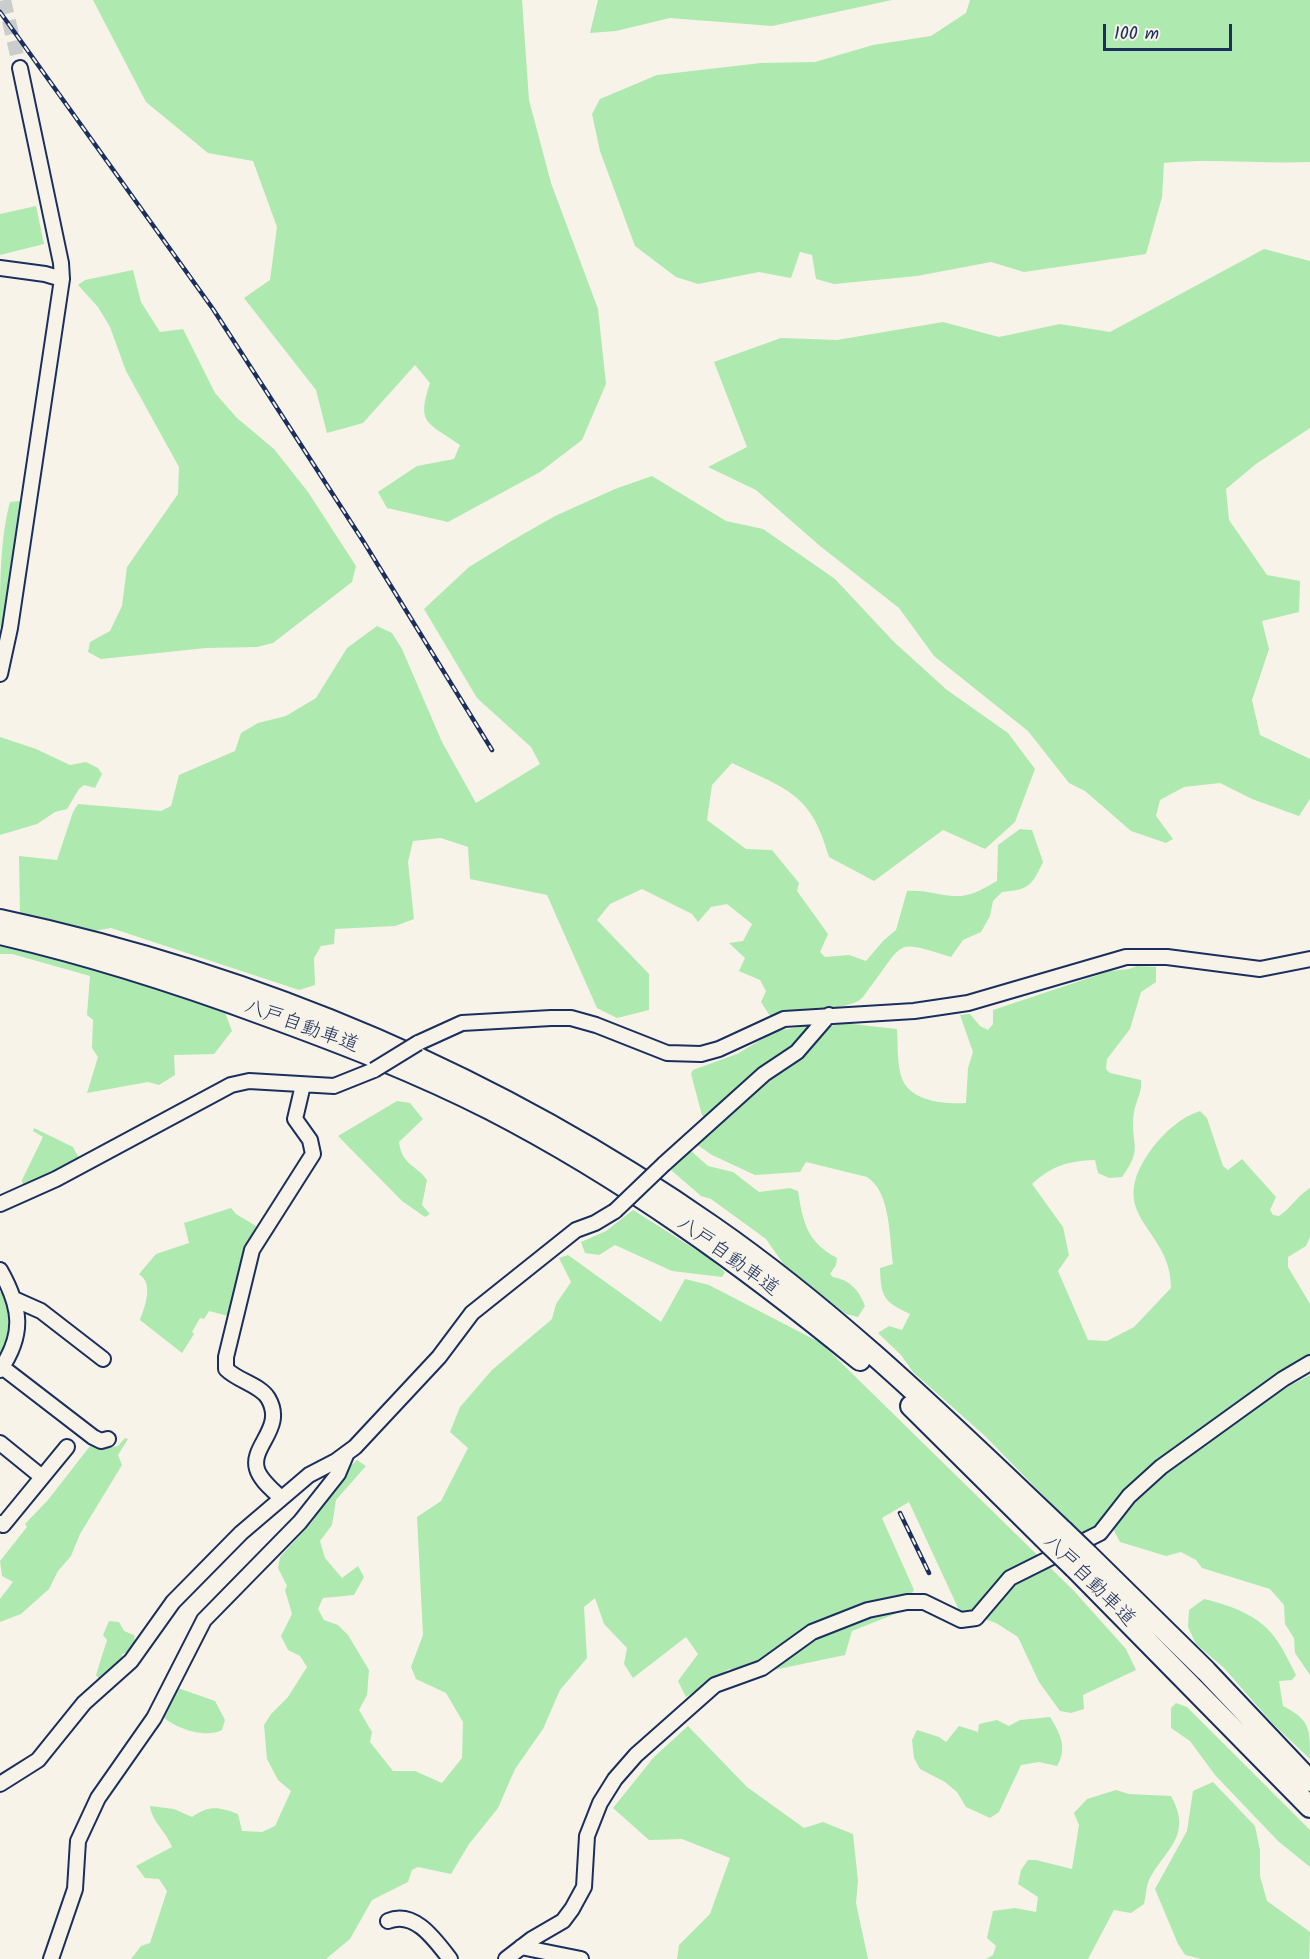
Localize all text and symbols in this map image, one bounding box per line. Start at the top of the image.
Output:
scale bar [1106,12,1235,50]
text: 100 m [1114,20,1159,49]
street label: 八戸自動車道 [241,996,361,1060]
street label: 八戸自動車道 [671,1213,783,1303]
street label: 八戸自動車道 [1037,1531,1139,1633]

